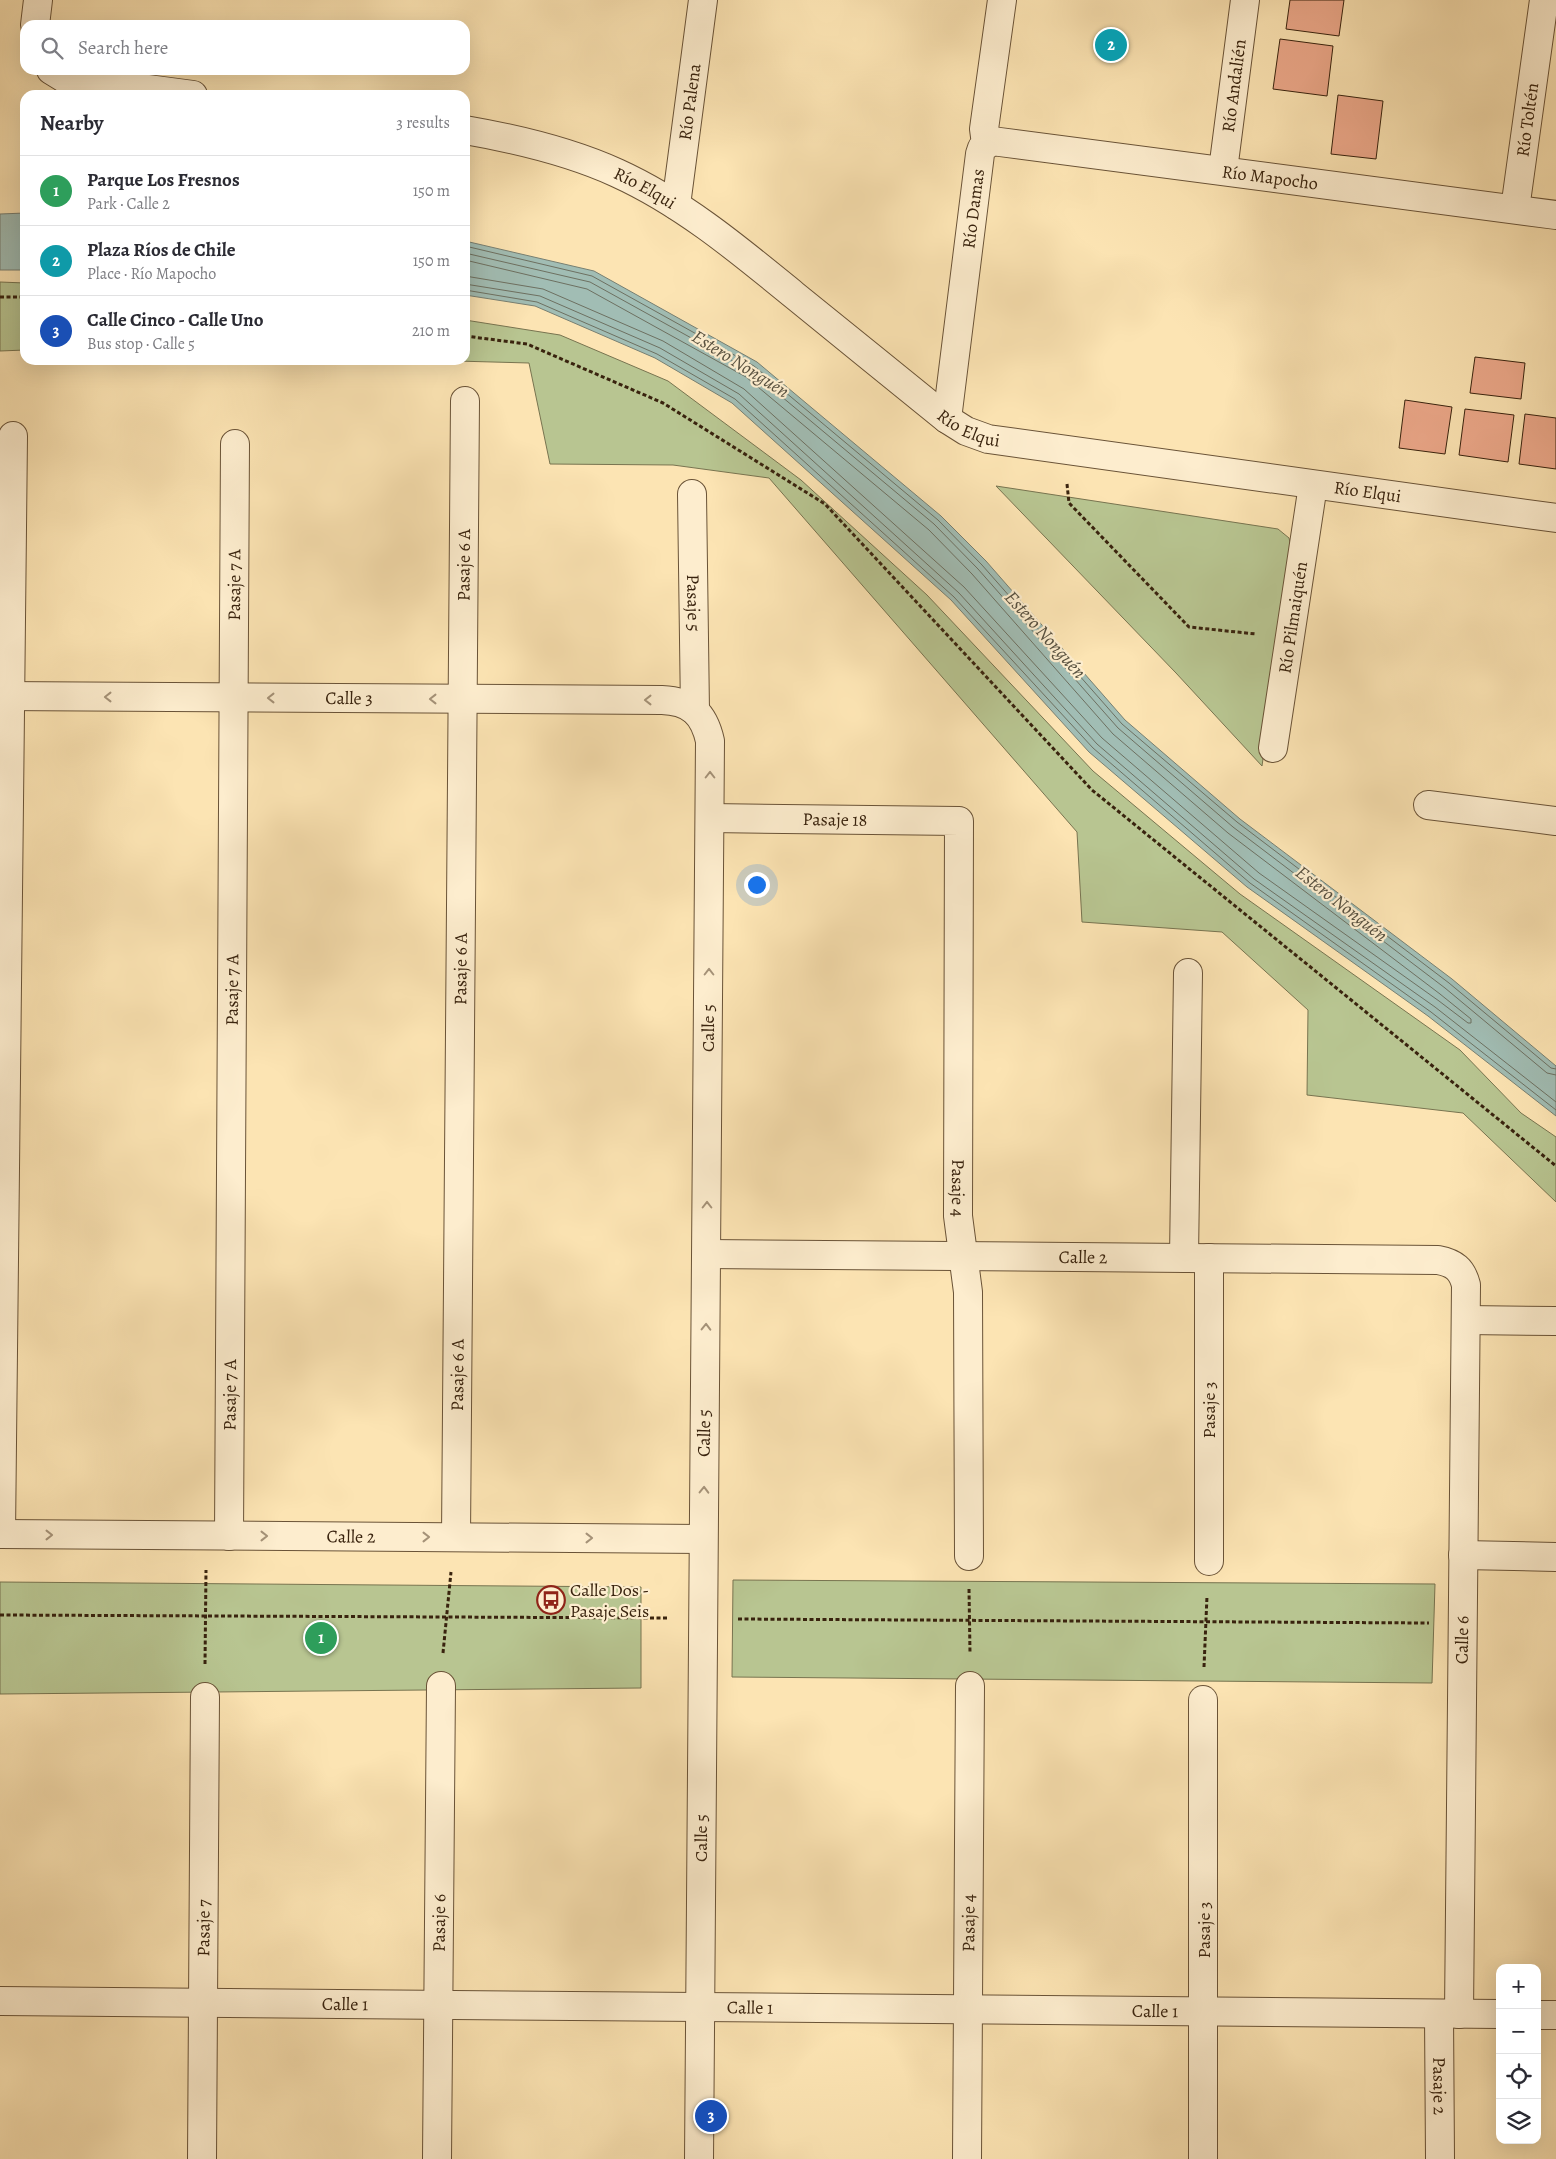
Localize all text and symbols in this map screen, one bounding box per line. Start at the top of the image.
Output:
search box [20,20,470,75]
pin: 2 [1095,26,1127,64]
icon: search [38,34,66,62]
text: Search here [78,35,168,61]
street label: Río Andalién [1216,37,1252,134]
street label: Río Palena [673,61,707,142]
street label: Río Toltén [1510,81,1544,158]
text: Nearby [40,109,103,137]
text: 3 results [396,112,450,134]
street label: Río Mapocho [1221,159,1320,196]
street label: Río Elqui [610,161,681,215]
text: Parque Los Fresnos [87,167,240,193]
street label: Río Damas [956,167,990,250]
text: 1 [53,180,59,202]
text: 150 m [413,180,450,202]
text: Park · Calle 2 [87,193,170,215]
text: Plaza Ríos de Chile [87,237,236,263]
text: 2 [52,250,60,272]
text: 150 m [413,250,450,272]
text: Place · Río Mapocho [87,263,216,285]
text: Calle Cinco - Calle Uno [87,307,264,333]
text: 3 [53,320,59,342]
text: 210 m [412,320,450,342]
water label: Estero Nonguén [687,324,794,404]
text: Bus stop · Calle 5 [87,333,195,355]
street label: Río Elqui [932,404,1002,453]
street label: Río Elqui [1332,475,1403,508]
street label: Pasaje 6 A [451,528,476,601]
street label: Pasaje 7 A [222,549,246,621]
street label: Río Pilmaiquén [1272,560,1313,675]
street label: Pasaje 5 [681,574,706,632]
water label: Estero Nonguén [999,585,1092,684]
street label: Calle 3 [325,686,373,710]
one-way arrow [104,692,112,702]
one-way arrow [267,693,274,703]
one-way arrow [429,694,437,704]
one-way arrow [644,695,652,705]
one-way arrow [705,771,715,778]
street label: Pasaje 18 [803,807,867,832]
water label: Estero Nonguén [1290,860,1393,948]
your location [744,872,770,898]
street label: Pasaje 6 A [448,932,473,1005]
street label: Pasaje 7 A [220,954,244,1026]
one-way arrow [704,968,714,976]
street label: Calle 5 [696,1004,720,1052]
street label: Pasaje 4 [946,1159,970,1217]
one-way arrow [702,1201,712,1208]
street label: Calle 2 [1059,1245,1108,1269]
one-way arrow [700,1323,711,1331]
street label: Pasaje 6 A [445,1338,470,1411]
street label: Pasaje 7 A [218,1359,242,1431]
street label: Pasaje 3 [1197,1381,1221,1439]
street label: Calle 5 [692,1409,716,1457]
one-way arrow [699,1486,709,1494]
street label: Calle 2 [327,1524,376,1549]
one-way arrow [45,1530,53,1540]
one-way arrow [260,1531,268,1541]
one-way arrow [422,1532,430,1542]
one-way arrow [585,1533,593,1543]
place label: Calle Dos - Pasaje Seis [570,1578,649,1623]
bus stop icon: Calle Dos - Pasaje Seis [536,1585,566,1615]
street label: Calle 6 [1450,1616,1474,1664]
pin: 1 [305,1619,337,1657]
street label: Calle 5 [689,1814,713,1862]
street label: Pasaje 6 [427,1894,451,1952]
street label: Pasaje 4 [956,1894,981,1952]
street label: Pasaje 7 [191,1899,216,1957]
street label: Pasaje 3 [1192,1901,1216,1959]
map controls [1496,1964,1541,2144]
button: + [1496,1964,1541,2009]
street label: Calle 1 [322,1992,368,2016]
street label: Calle 1 [727,1995,773,2020]
street label: Calle 1 [1132,1999,1178,2023]
button: − [1496,2009,1541,2054]
button: locate [1496,2054,1541,2099]
street label: Pasaje 2 [1427,2057,1452,2116]
pin: 3 [695,2097,727,2135]
button: layers [1496,2099,1541,2144]

